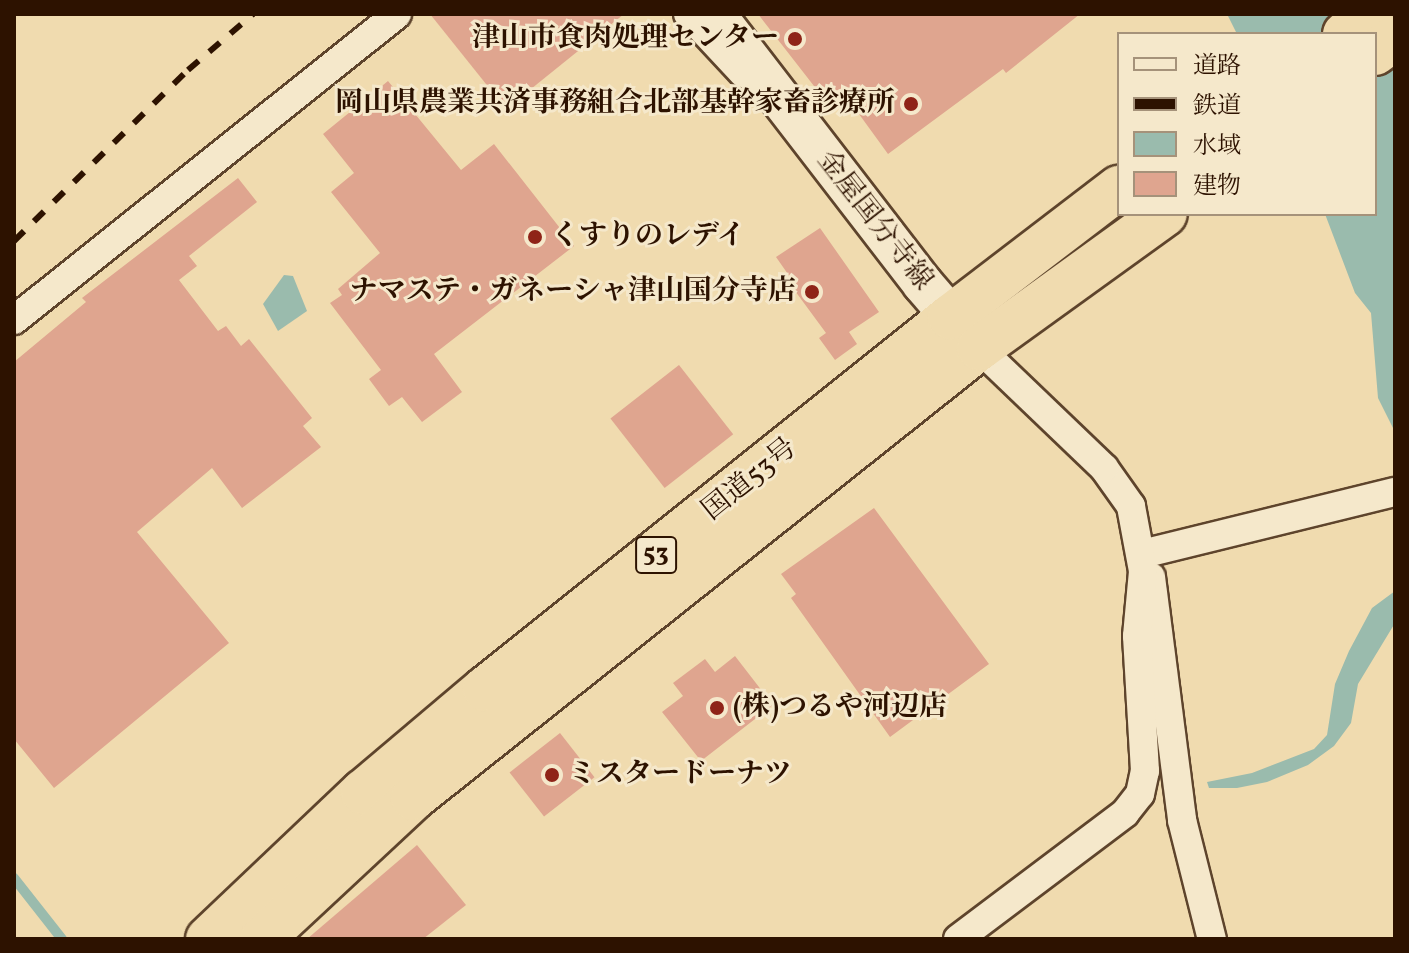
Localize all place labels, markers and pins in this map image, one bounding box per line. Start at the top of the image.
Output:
place label: 津山市食肉処理センター [471,22,779,56]
marker: 津山市食肉処理センター [786,30,804,48]
place label: 岡山県農業共済事務組合北部基幹家畜診療所 [335,87,895,121]
marker: 岡山県農業共済事務組合北部基幹家畜診療所 [902,95,920,113]
place label: くすりのレデイ [551,220,747,254]
marker: くすりのレデイ [526,228,544,246]
place label: ナマステ・ガネーシャ津山国分寺店 [348,275,796,309]
marker: ナマステ・ガネーシャ津山国分寺店 [803,283,821,301]
place label: (株)つるや河辺店 [733,691,947,725]
marker: (株)つるや河辺店 [708,699,726,717]
place label: ミスタードーナツ [568,758,792,792]
marker: ミスタードーナツ [543,766,561,784]

